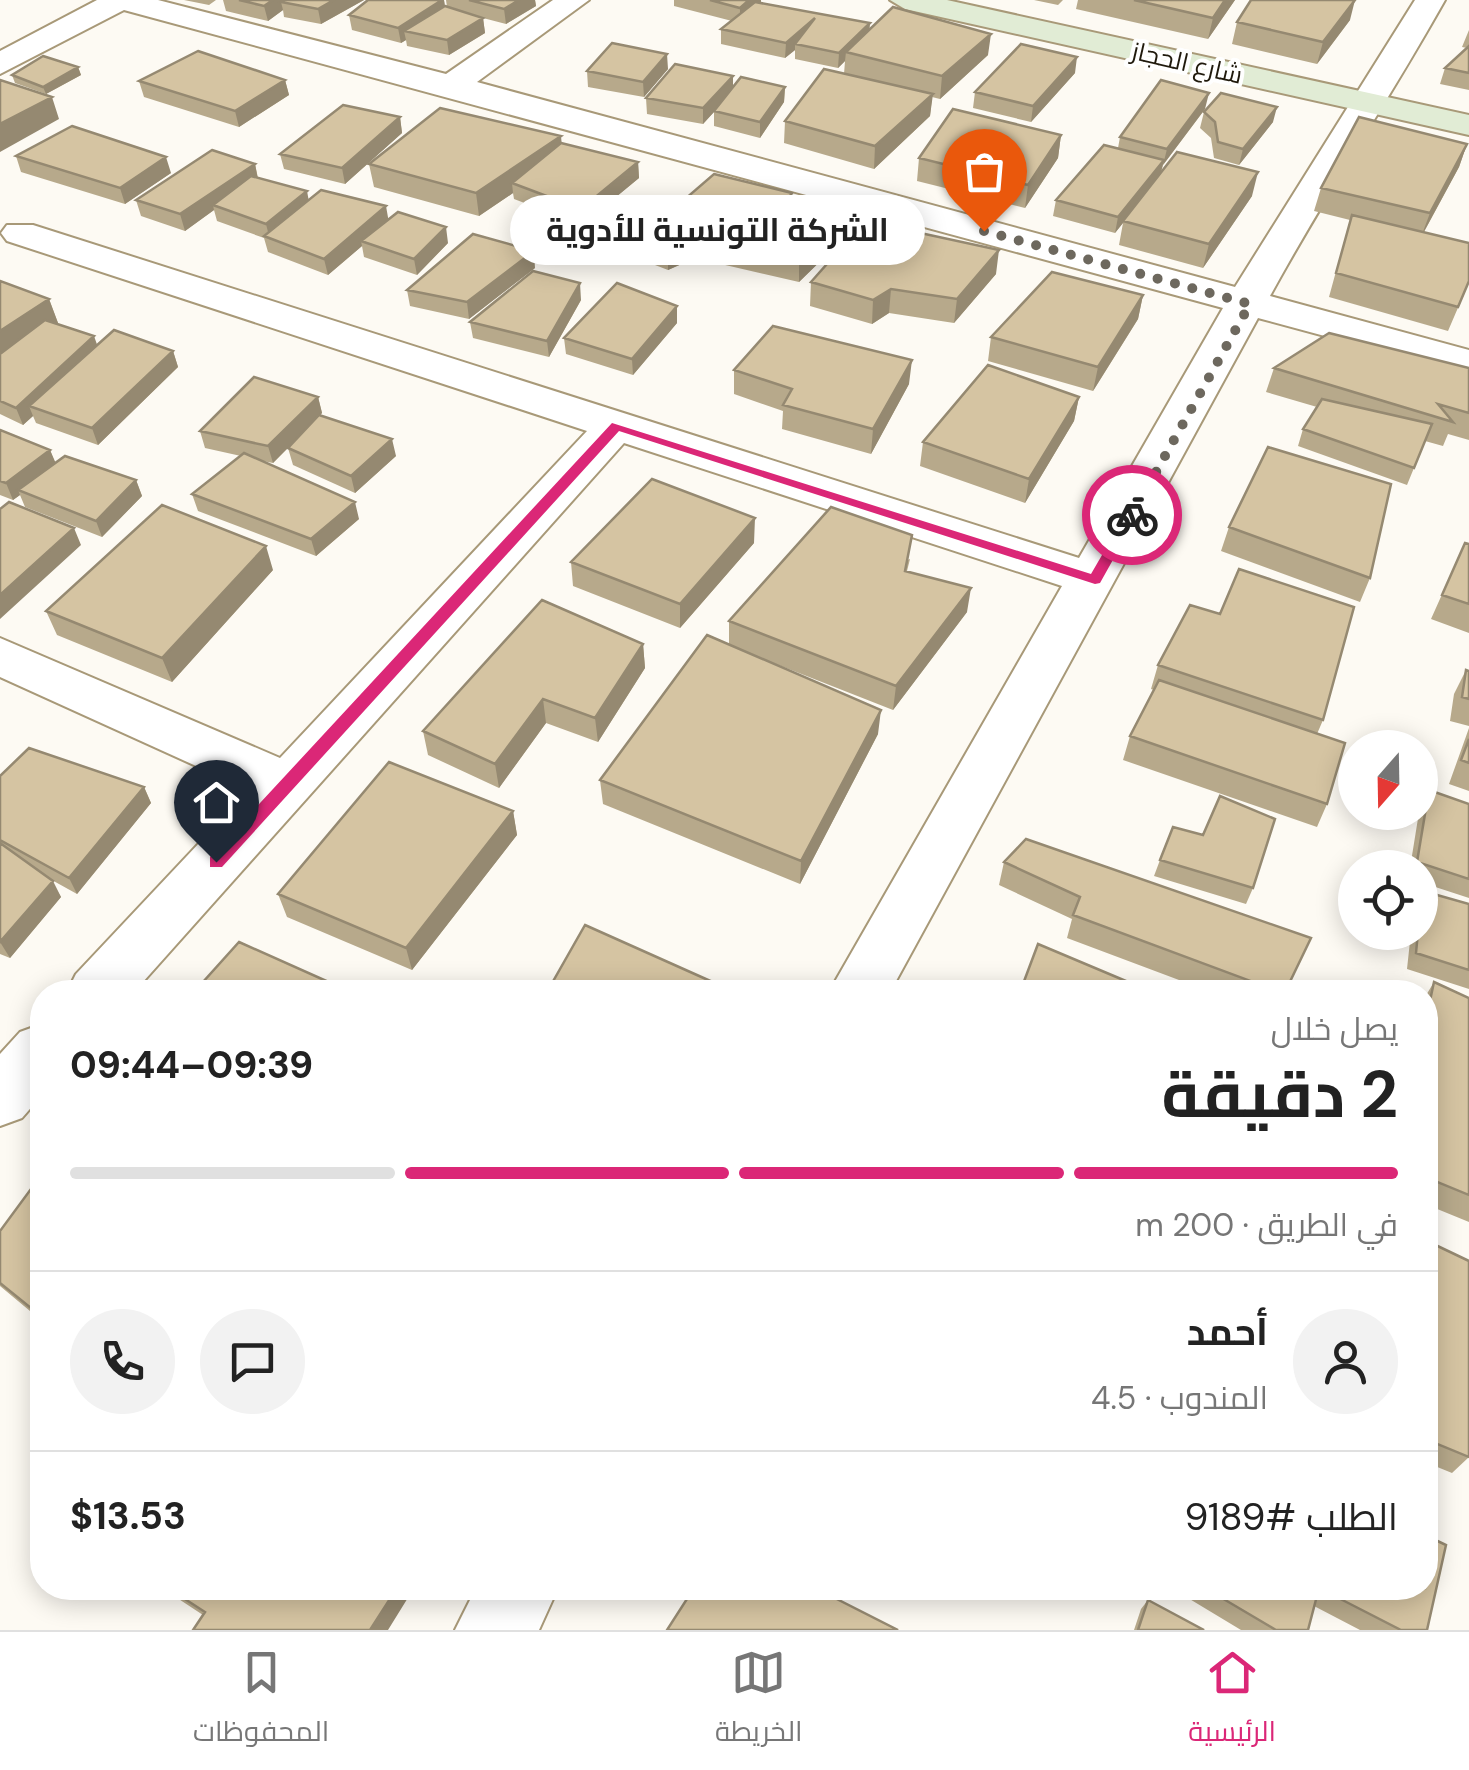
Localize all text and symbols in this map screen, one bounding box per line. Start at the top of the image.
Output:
street label: شارع الحجاز [1126,34,1246,92]
pin [942,129,1027,232]
icon: bag [957,144,1012,199]
callout: الشركة التونسية للأدوية [509,196,924,266]
text: الشركة التونسية للأدوية [546,209,889,251]
courier [1082,465,1182,565]
icon: bike [1105,488,1160,543]
north arrow [1338,730,1438,830]
map controls [1338,730,1438,950]
pin [174,760,259,863]
icon: home [189,775,244,830]
button: locate [1338,850,1438,950]
text: يصل خلال [1271,1008,1398,1050]
text: 09:39–09:44 [70,1040,313,1090]
text: 2 دقيقة [1161,1053,1398,1137]
text: في الطريق · 200 m [1135,1204,1398,1246]
text: أحمد [1187,1307,1268,1357]
button: phone [70,1309,175,1414]
button: chat [200,1309,305,1414]
button: person [1293,1309,1398,1414]
text: المندوب · 4.5 [1091,1377,1268,1419]
text: $13.53 [70,1491,186,1541]
text: الطلب #9189 [1185,1492,1398,1542]
tab: المحفوظات [193,1645,329,1757]
tab: الخريطة [715,1645,802,1757]
tab: الرئيسية [1188,1645,1276,1757]

